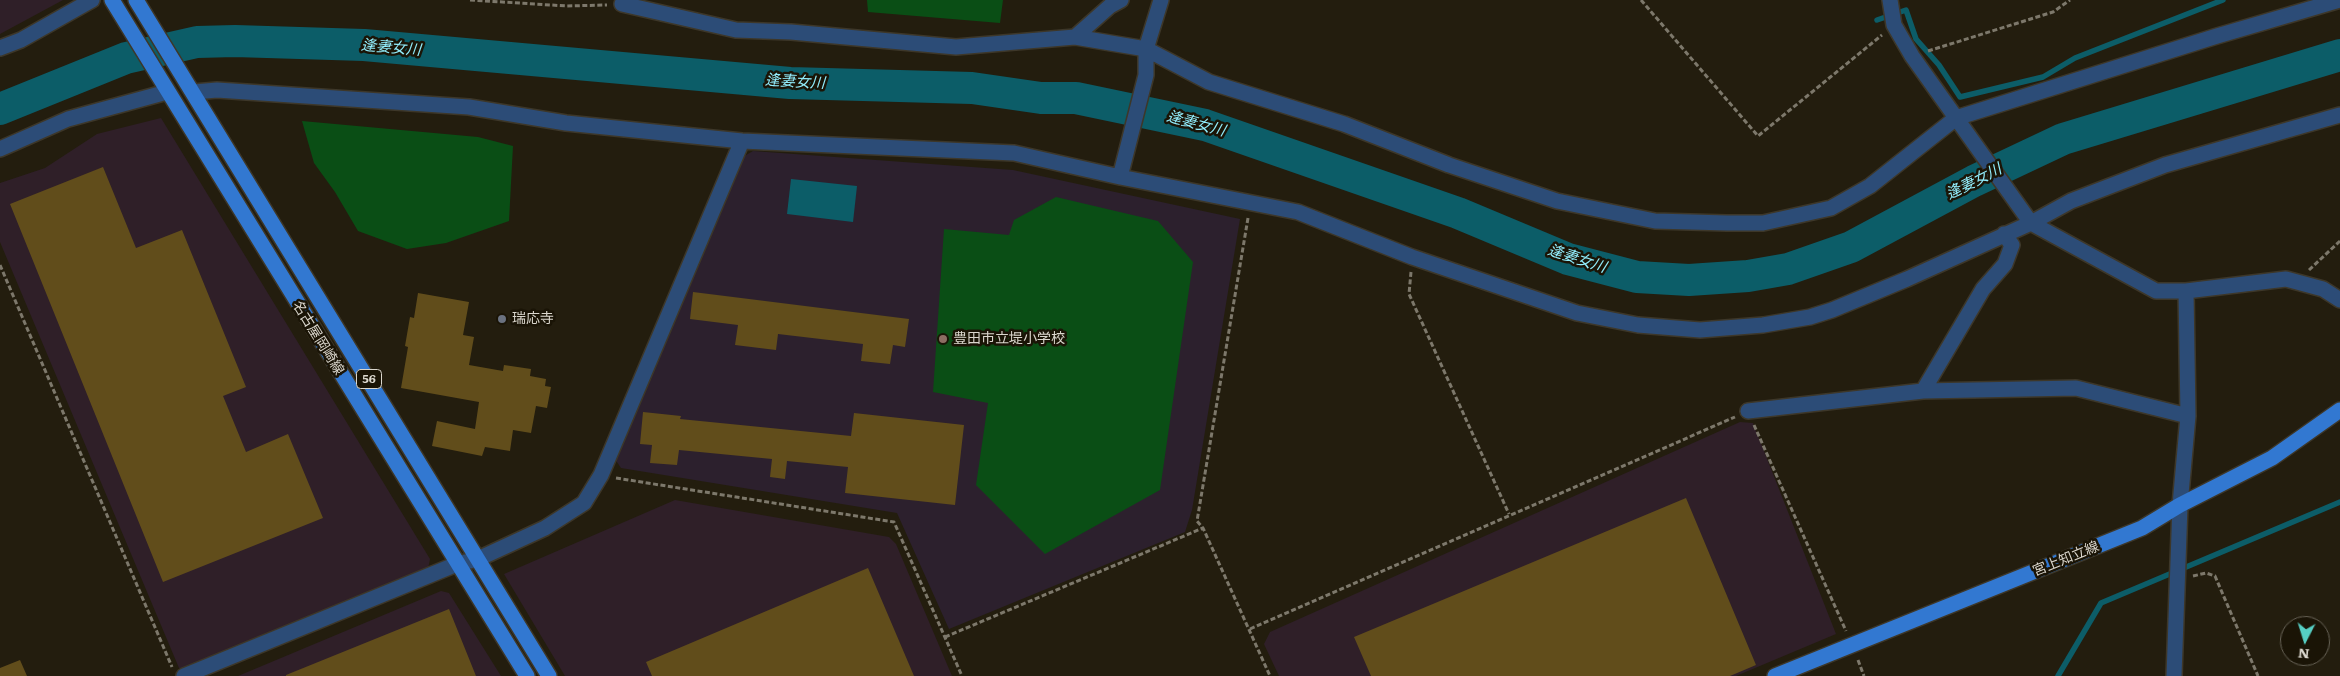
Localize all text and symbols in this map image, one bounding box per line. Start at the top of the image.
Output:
water label: 逢妻女川 [360,36,422,60]
water label: 逢妻女川 [765,71,825,93]
water label: 逢妻女川 [1165,108,1227,140]
water label: 逢妻女川 [1943,160,2005,204]
water label: 逢妻女川 [1546,241,1608,277]
street label: 名古屋岡崎線 [289,298,347,378]
place label: 瑞応寺 [512,311,554,327]
marker: 瑞応寺 [496,313,508,325]
place label: 豊田市立堤小学校 [953,331,1065,347]
marker: 豊田市立堤小学校 [937,333,949,345]
road number: 56 [356,369,382,388]
street label: 宮上知立線 [2030,538,2102,580]
north arrow [2280,616,2330,666]
text: N [2297,644,2311,665]

